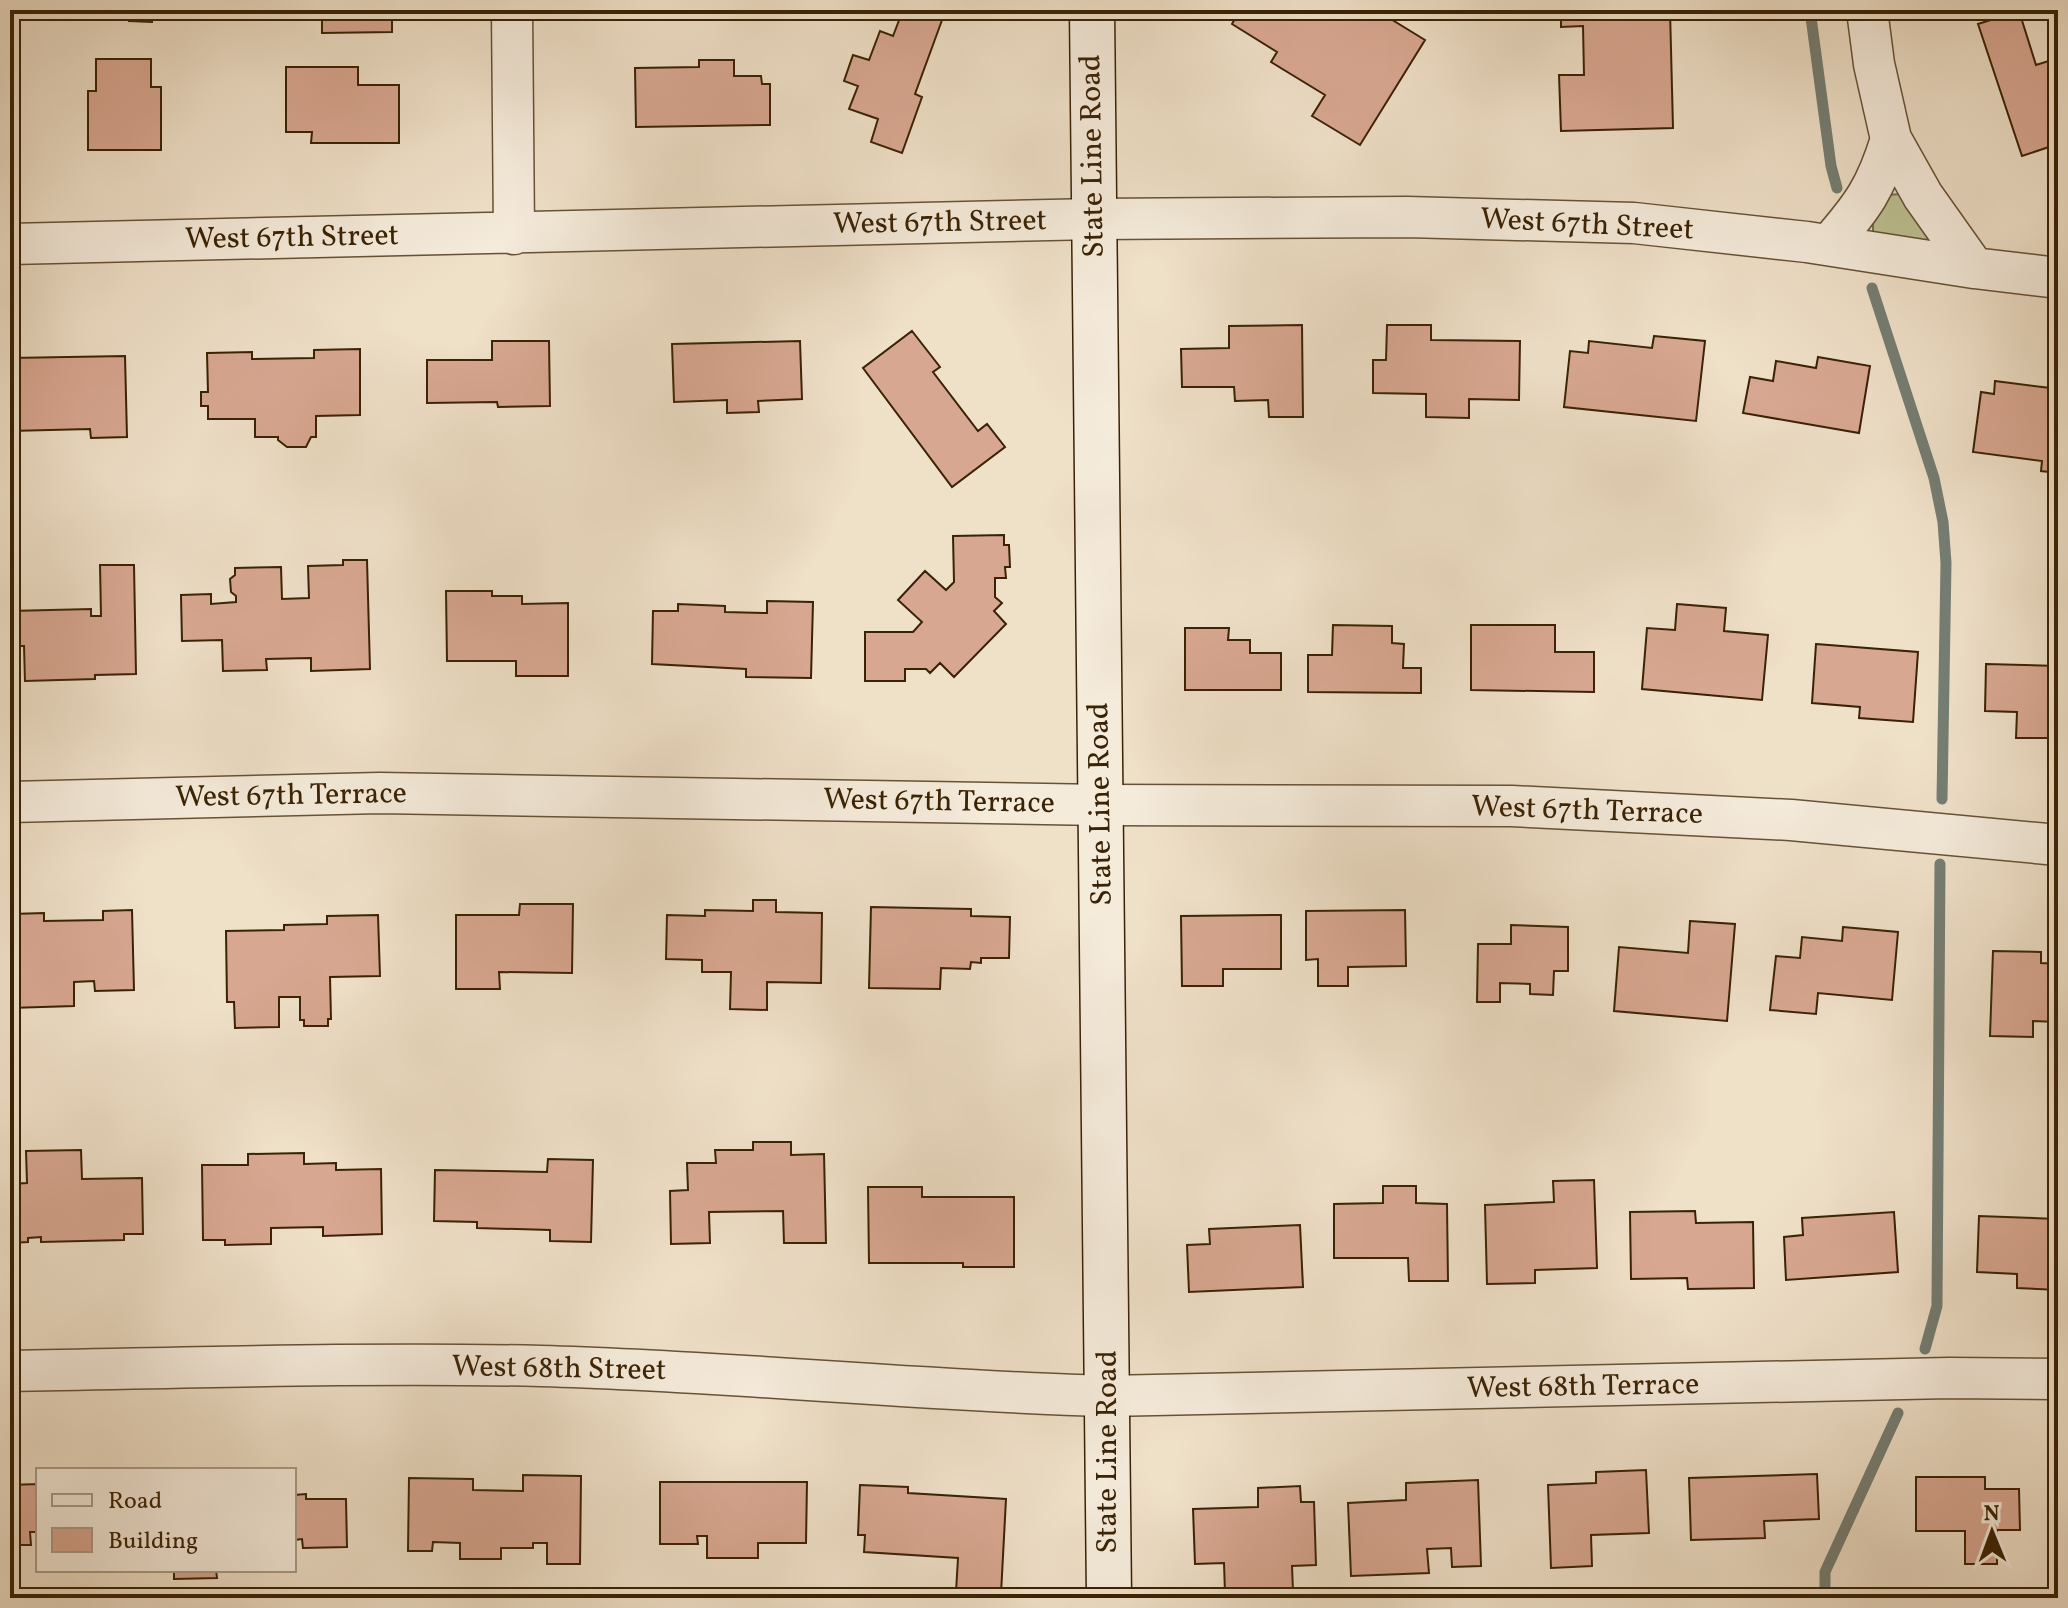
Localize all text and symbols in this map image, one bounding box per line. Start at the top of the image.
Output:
street label: State Line Road [1070,54,1116,258]
street label: West 67th Street [1479,198,1695,252]
street label: West 67th Street [833,200,1047,246]
street label: West 67th Street [185,215,399,261]
street label: State Line Road [1078,702,1124,906]
street label: West 67th Terrace [175,773,407,819]
street label: West 67th Terrace [823,779,1055,825]
street label: West 67th Terrace [1470,786,1704,836]
street label: West 68th Street [451,1346,667,1392]
street label: State Line Road [1087,1350,1129,1554]
street label: West 68th Terrace [1466,1364,1700,1410]
legend [36,1468,296,1572]
text: Road [108,1485,162,1519]
north arrow [1952,1492,2032,1572]
text: N [1983,1499,2000,1530]
text: Building [108,1525,198,1559]

